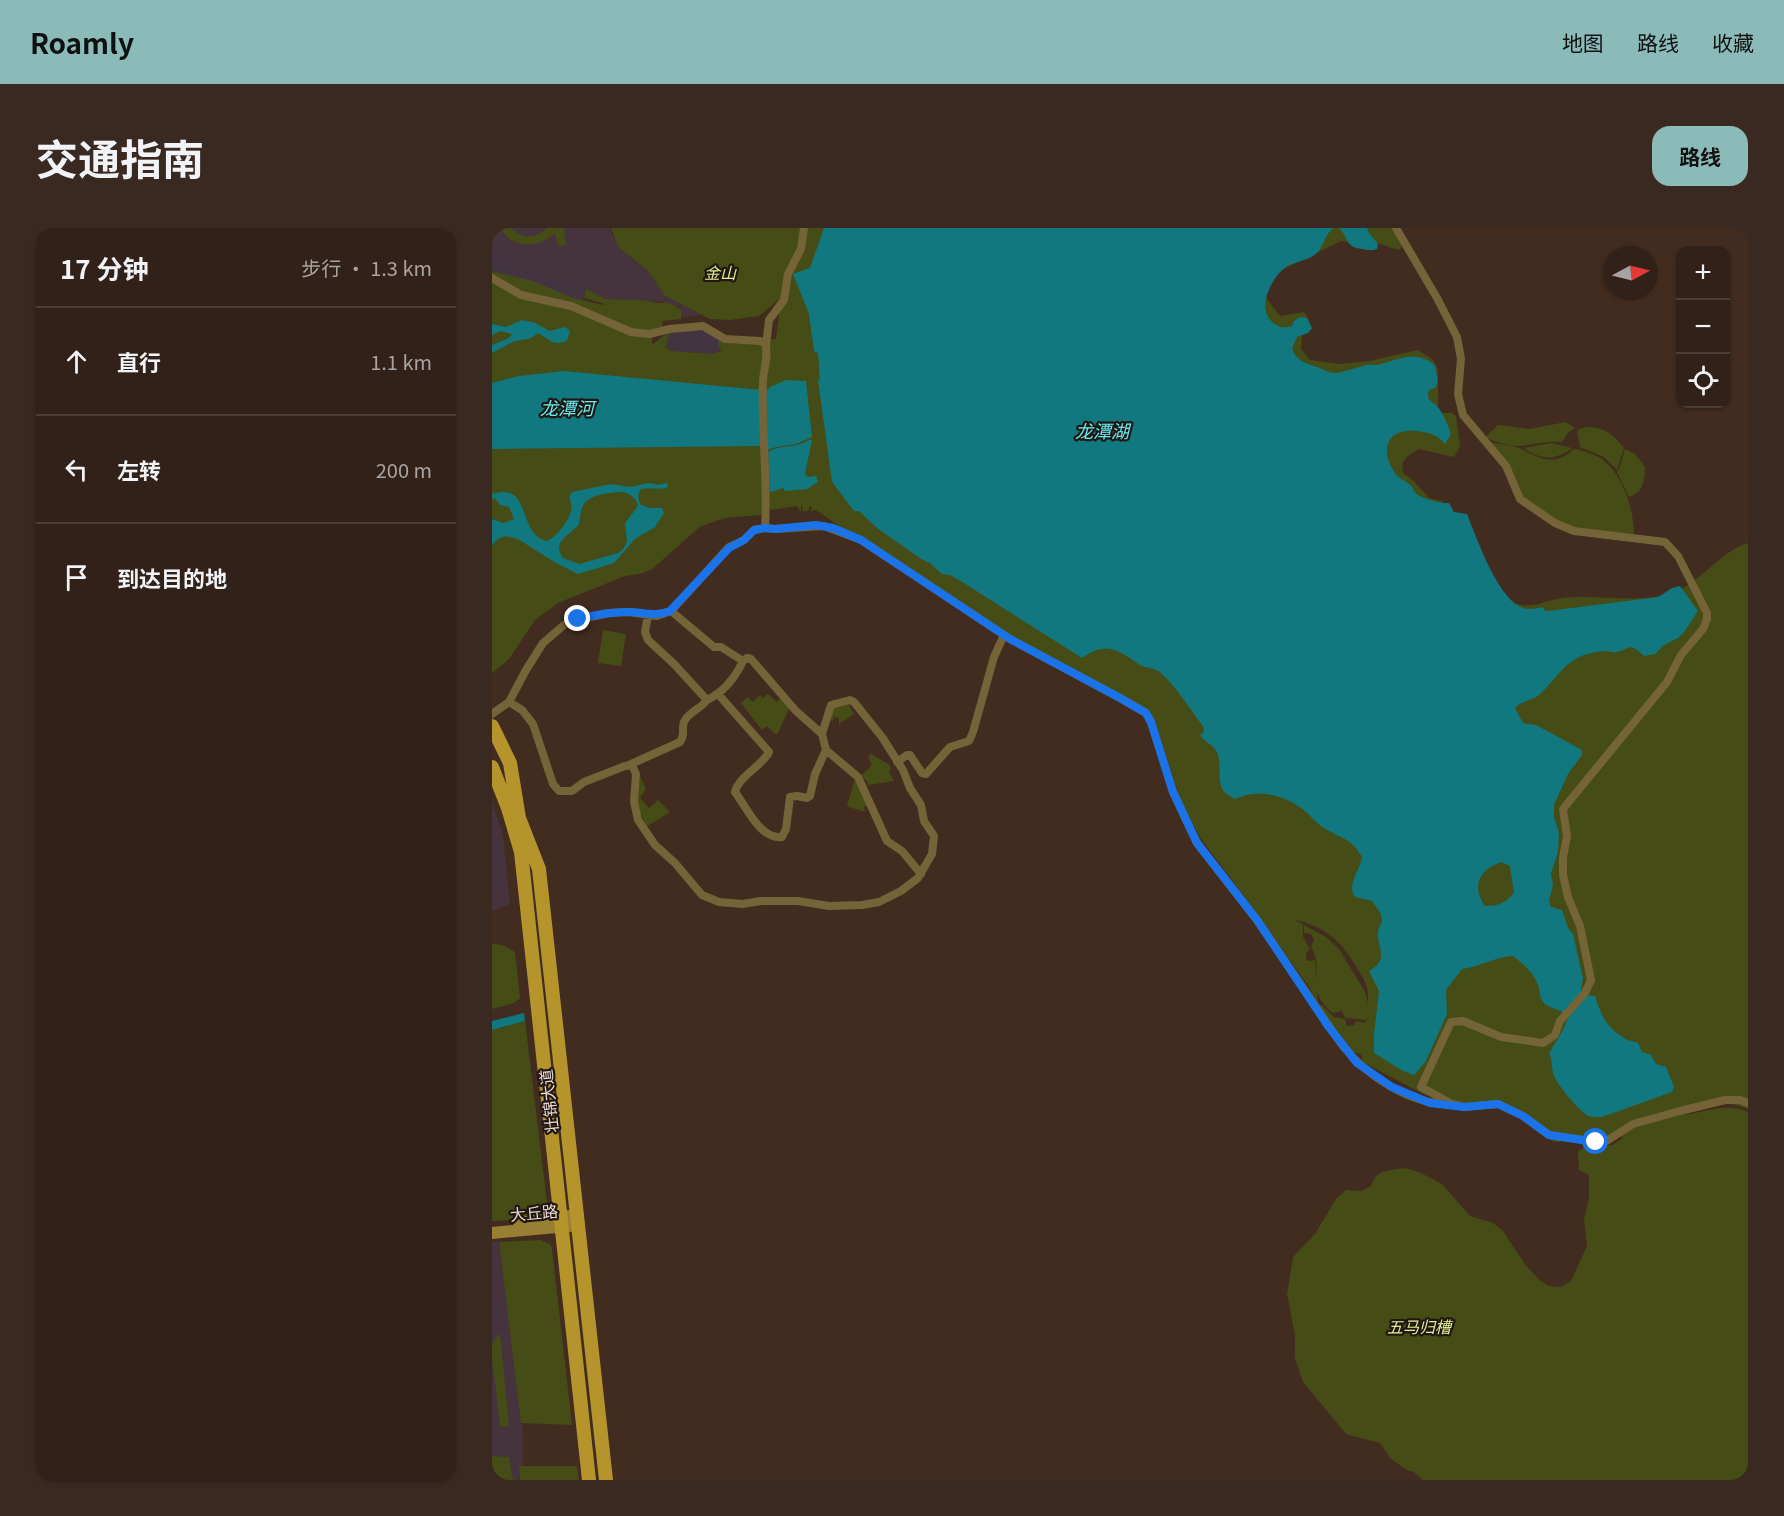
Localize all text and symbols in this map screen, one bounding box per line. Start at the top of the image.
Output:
text: Roamly [30,22,134,62]
text: 地图 [1562,27,1604,57]
text: 路线 [1637,27,1679,57]
text: 收藏 [1712,27,1754,57]
text: 交通指南 [36,126,204,187]
button: 路线 [1652,126,1748,186]
north arrow [1604,246,1658,300]
map controls [1676,246,1730,408]
button: + [1676,246,1730,300]
text: 17 分钟 [60,249,149,286]
text: 步行 · 1.3 km [301,253,432,282]
park label: 金山 [704,260,737,284]
button: − [1676,300,1730,354]
icon: ahead [60,345,93,378]
text: 直行 [117,345,161,377]
text: 1.1 km [370,347,432,376]
button: locate [1676,354,1730,408]
water label: 龙潭河 [540,394,597,420]
water label: 龙潭湖 [1075,417,1132,443]
icon: left [60,453,93,486]
text: 左转 [117,453,161,485]
text: 200 m [376,455,432,484]
icon: arrive [60,561,93,594]
text: 到达目的地 [117,561,227,593]
route end [564,605,590,631]
street label: 壮锦大道 [533,1068,563,1134]
route start [1582,1128,1608,1154]
street label: 大丘路 [509,1198,559,1226]
park label: 五马归槽 [1387,1314,1454,1338]

